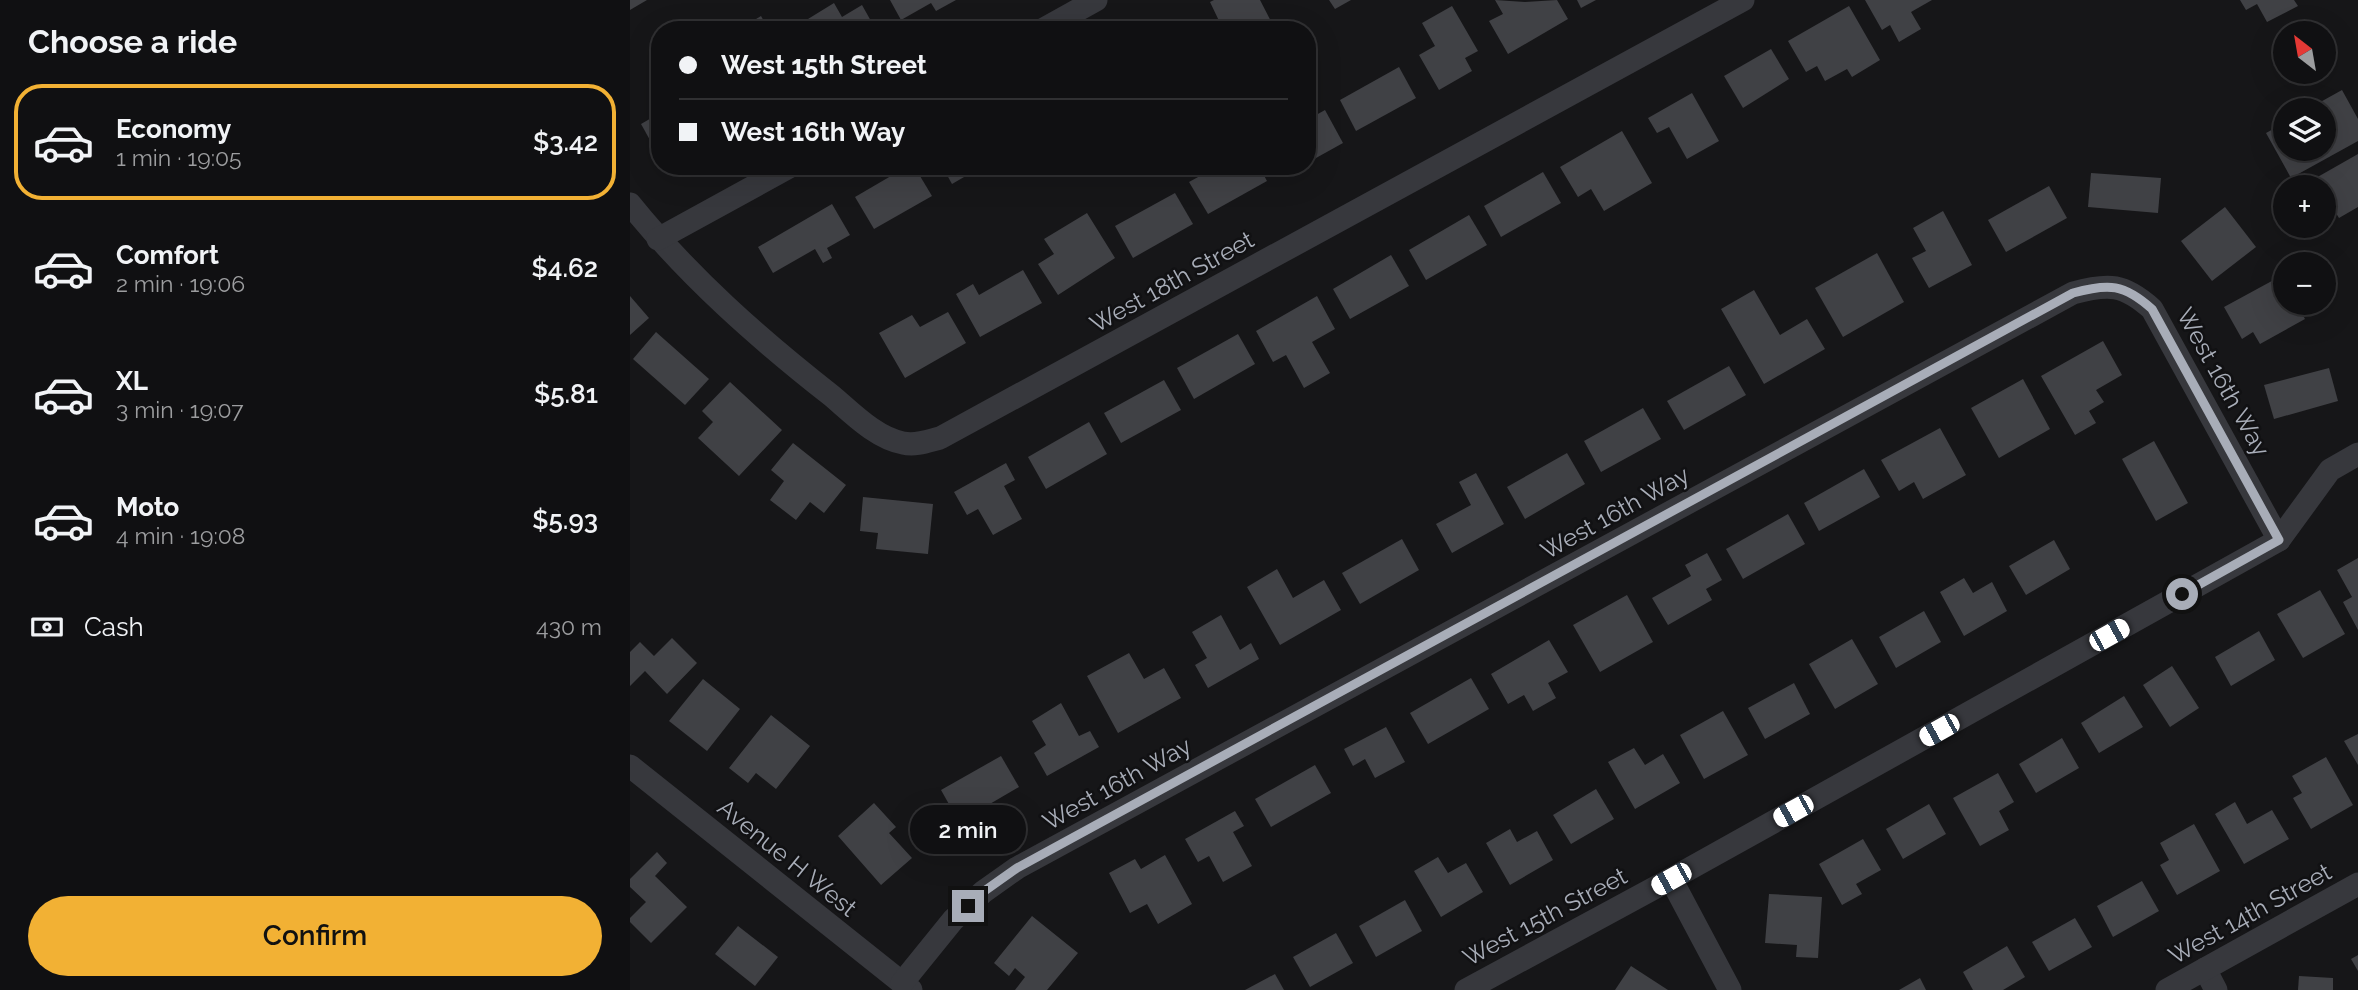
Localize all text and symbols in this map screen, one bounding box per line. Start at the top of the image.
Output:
north arrow [2273,21,2336,84]
map controls [2273,21,2336,315]
text: Choose a ride [28,23,237,60]
text: West 15th Street [721,50,927,80]
button: layers [2273,98,2336,161]
icon: car [32,111,95,174]
text: Economy [116,114,231,144]
text: West 16th Way [721,117,905,147]
text: $3.42 [533,127,598,157]
text: 1 min · 19:05 [116,144,242,171]
button: + [2273,175,2336,238]
street label: West 18th Street [1085,225,1259,338]
icon: car [32,237,95,300]
text: Comfort [116,240,219,270]
button: − [2273,252,2336,315]
text: $4.62 [531,253,598,283]
text: 2 min · 19:06 [116,270,245,297]
street label: West 16th Way [2171,303,2276,461]
icon: car [32,363,95,426]
text: XL [116,366,148,396]
text: $5.81 [534,379,598,409]
text: 3 min · 19:07 [116,396,244,423]
street label: West 16th Way [1536,460,1694,565]
icon: car [32,489,95,552]
text: Moto [116,492,179,522]
text: $5.93 [532,505,598,535]
text: 4 min · 19:08 [116,522,245,549]
route start [2166,578,2198,610]
icon: cash [28,608,66,646]
text: Cash [84,612,144,642]
text: 430 m [536,613,602,640]
car [2086,616,2133,654]
car [1916,711,1963,749]
street label: West 16th Way [1038,731,1196,836]
car [1770,792,1817,830]
street label: Avenue H West [712,793,863,923]
callout: 2 min [910,804,1026,853]
text: 2 min [939,816,997,843]
street label: West 14th Street [2163,857,2336,970]
car [1648,860,1695,898]
street label: West 15th Street [1458,861,1632,972]
route end [952,890,984,922]
button: Confirm [28,896,602,976]

